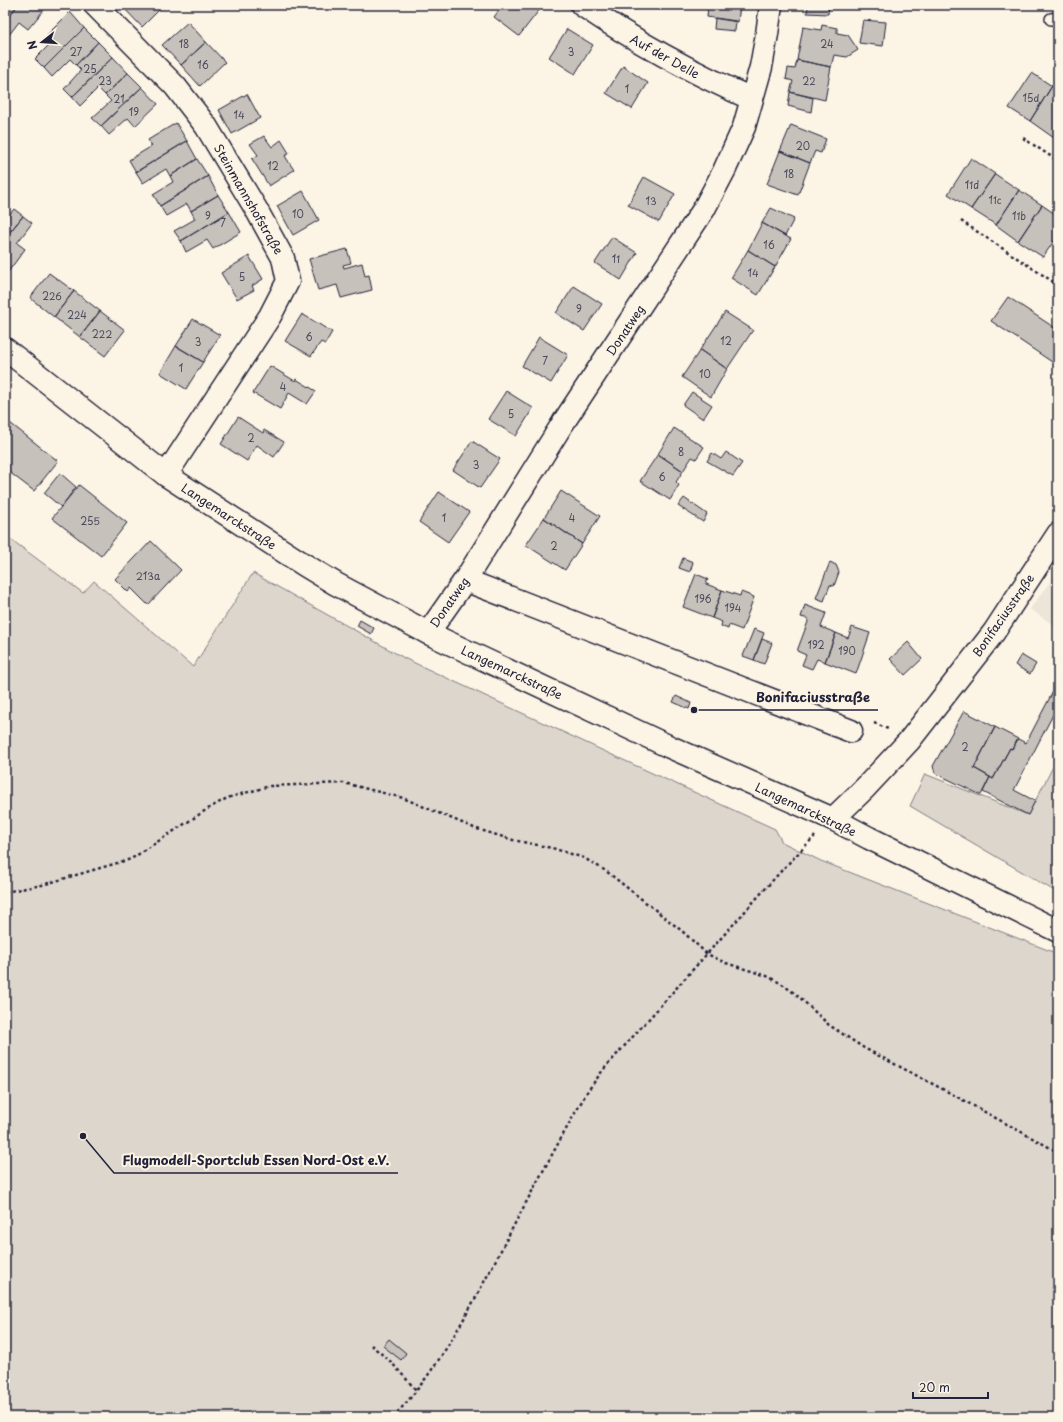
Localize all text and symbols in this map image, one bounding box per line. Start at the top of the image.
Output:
north arrow [22,22,62,62]
street label: Auf der Delle [627,30,703,83]
house number: 18 [179,36,189,51]
house number: 24 [820,36,834,51]
text: N [22,38,41,52]
house number: 27 [70,44,83,59]
house number: 3 [568,44,574,59]
house number: 16 [197,57,209,72]
house number: 25 [83,61,97,76]
house number: 23 [98,73,112,88]
house number: 22 [802,73,816,88]
house number: 1 [625,81,629,96]
house number: 15d [1023,90,1040,105]
house number: 21 [113,91,125,106]
house number: 19 [129,104,139,119]
house number: 14 [233,107,245,122]
house number: 20 [796,138,810,153]
street label: Steinmannshofstraße [210,141,288,257]
house number: 12 [267,158,279,173]
house number: 18 [784,166,794,181]
house number: 11d [965,177,979,192]
house number: 11c [988,192,1002,207]
house number: 13 [645,193,657,208]
house number: 10 [292,206,304,221]
house number: 9 [205,208,211,223]
house number: 11b [1012,208,1026,223]
house number: 7 [220,215,226,230]
house number: 16 [763,237,775,252]
house number: 11 [612,251,620,266]
house number: 14 [747,265,759,280]
house number: 5 [239,269,245,284]
house number: 226 [42,288,62,303]
house number: 9 [576,301,582,316]
street label: Donatweg [601,301,649,359]
house number: 224 [67,307,87,322]
house number: 222 [92,326,112,341]
house number: 6 [305,329,313,344]
house number: 12 [720,333,732,348]
house number: 3 [195,334,201,349]
house number: 7 [542,353,548,368]
house number: 1 [179,360,183,375]
house number: 10 [699,366,711,381]
house number: 4 [280,379,287,394]
house number: 5 [508,406,514,421]
house number: 2 [247,430,255,445]
house number: 8 [678,444,684,459]
house number: 3 [473,457,479,472]
house number: 6 [658,469,666,484]
street label: Langemarckstraße [178,479,280,553]
house number: 1 [442,510,446,525]
house number: 4 [569,510,576,525]
house number: 255 [80,513,100,528]
house number: 2 [550,538,558,553]
house number: 213a [136,568,161,583]
street label: Bonifaciusstraße [968,570,1038,660]
street label: Donatweg [425,573,473,631]
house number: 196 [694,591,712,606]
house number: 194 [725,600,742,615]
house number: 192 [807,637,825,652]
street label: Langemarckstraße [458,641,566,703]
house number: 190 [838,643,856,658]
callout: Bonifaciusstraße [748,685,878,710]
text: Bonifaciusstraße [756,687,870,706]
house number: 2 [961,739,969,754]
street label: Langemarckstraße [752,778,860,840]
callout: Flugmodell-Sportclub Essen Nord-Ost e.V. [114,1148,398,1173]
text: Flugmodell-Sportclub Essen Nord-Ost e.V. [123,1150,390,1169]
scale bar [913,1374,988,1400]
text: 20 m [919,1378,950,1396]

